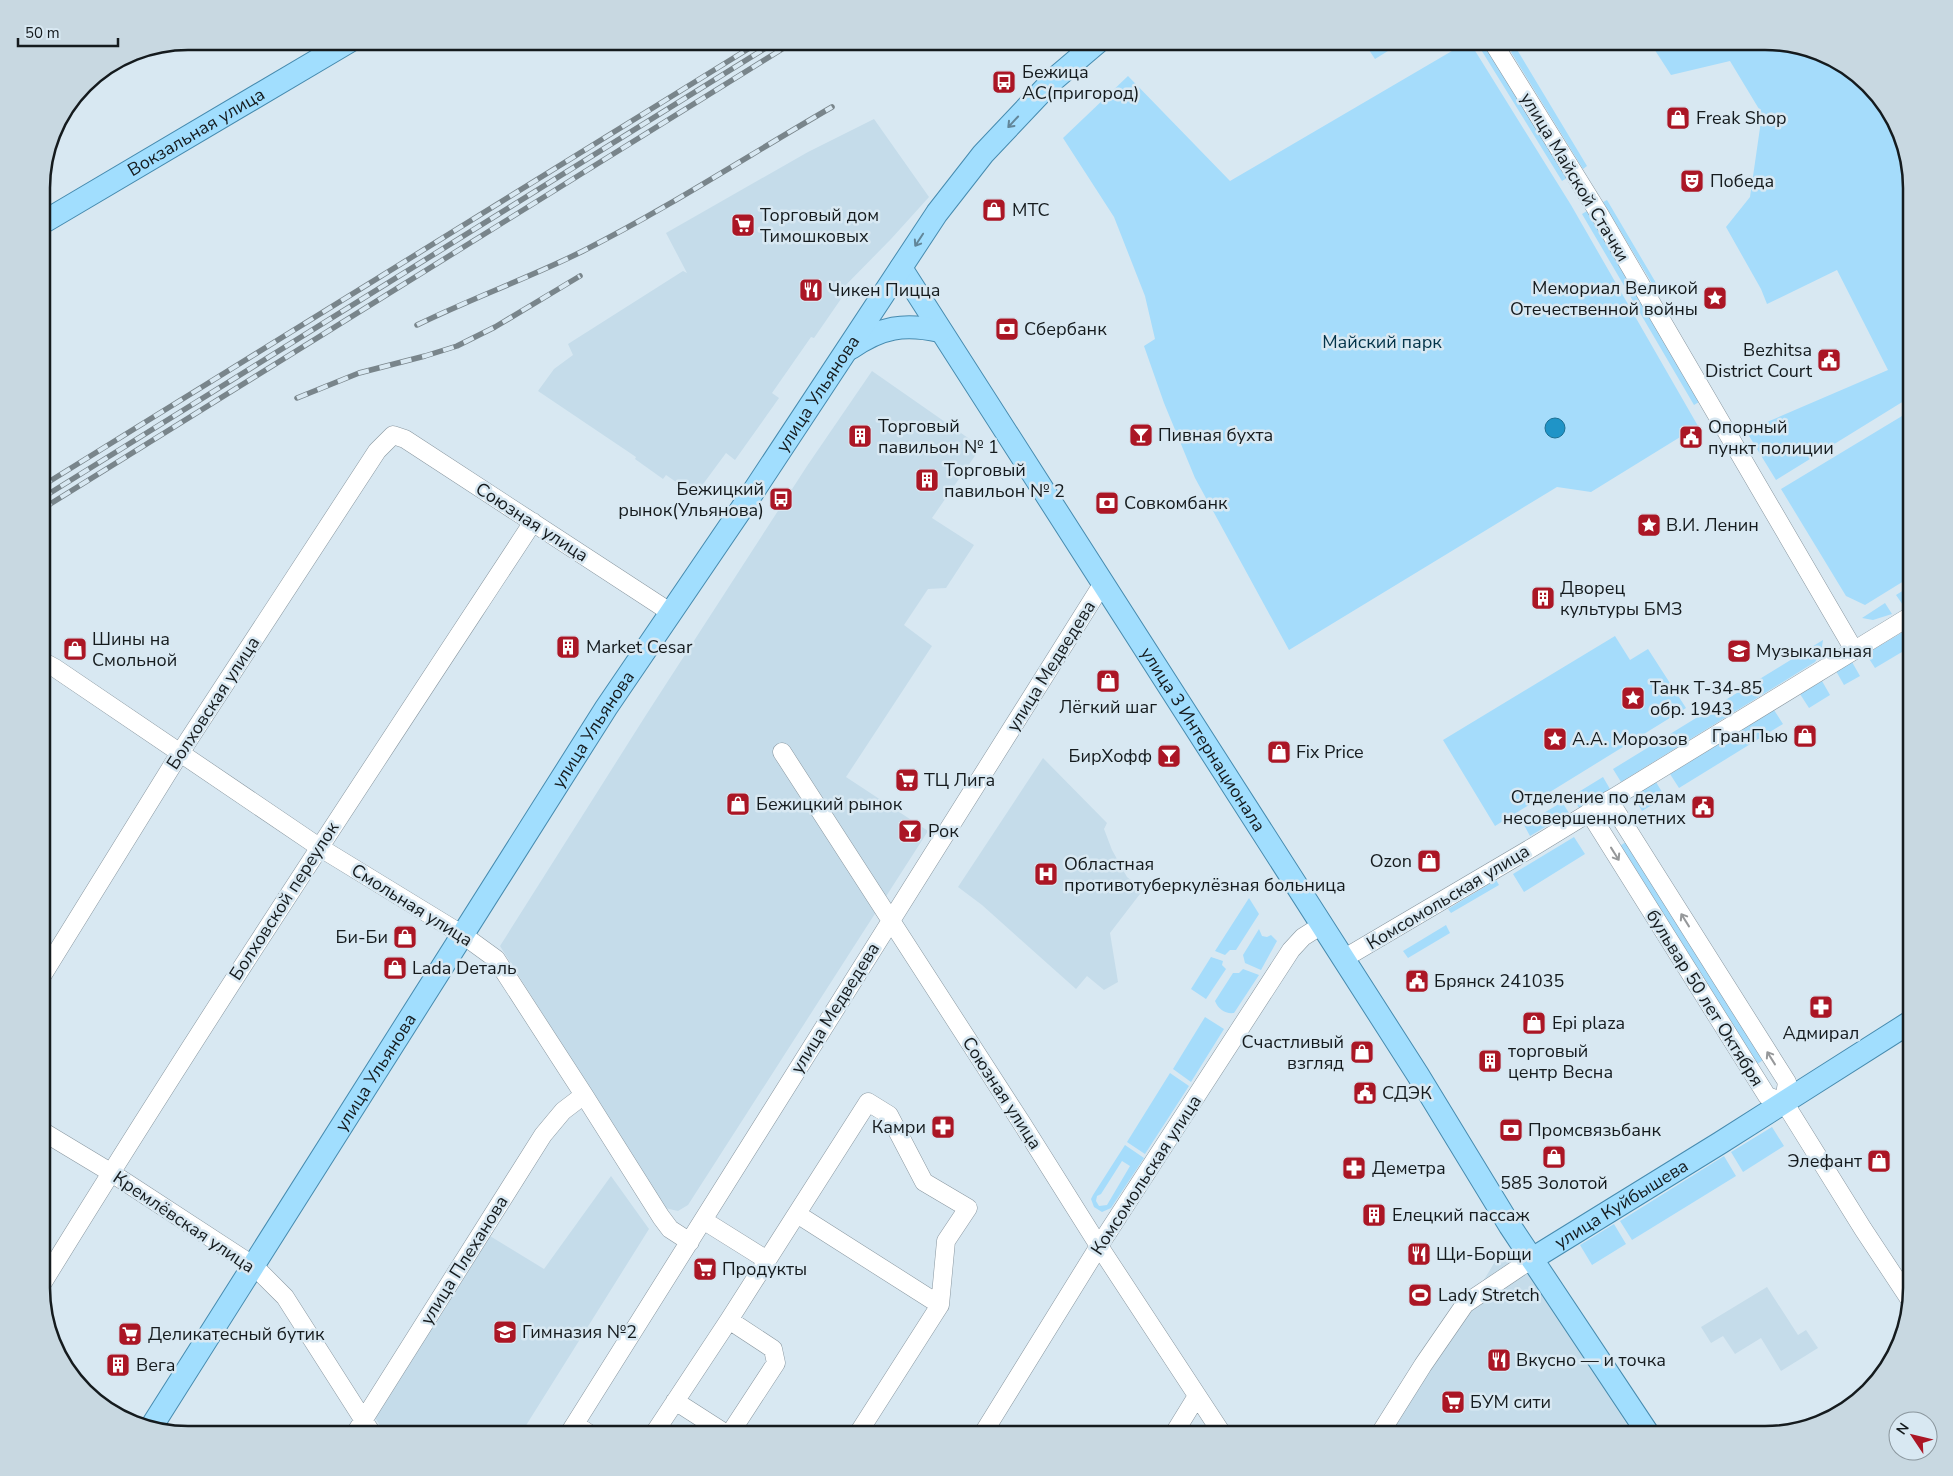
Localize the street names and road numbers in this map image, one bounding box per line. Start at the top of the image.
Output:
street label: Вокзальная улица [123,82,269,182]
street label: улица Майской Стачки [1515,88,1635,266]
street label: улица Ульянова [771,331,865,457]
street label: Союзная улица [471,477,593,567]
street label: улица Медведева [1001,596,1101,736]
street label: Болховская улица [161,632,265,774]
street label: улица 3 Интернационала [1135,643,1271,836]
street label: улица Ульянова [546,666,640,793]
street label: Болховской переулок [224,817,345,985]
street label: Комсомольская улица [1362,839,1534,955]
street label: Смольная улица [347,858,477,952]
street label: бульвар 50 лет Октября [1641,905,1769,1091]
street label: улица Медведева [785,938,885,1078]
street label: улица Ульянова [329,1009,422,1136]
street label: Союзная улица [957,1032,1047,1154]
street label: Комсомольская улица [1085,1090,1207,1260]
street label: улица Куйбышева [1550,1153,1693,1254]
street label: Кремлёвская улица [108,1166,260,1278]
street label: улица Плеханова [415,1191,513,1329]

